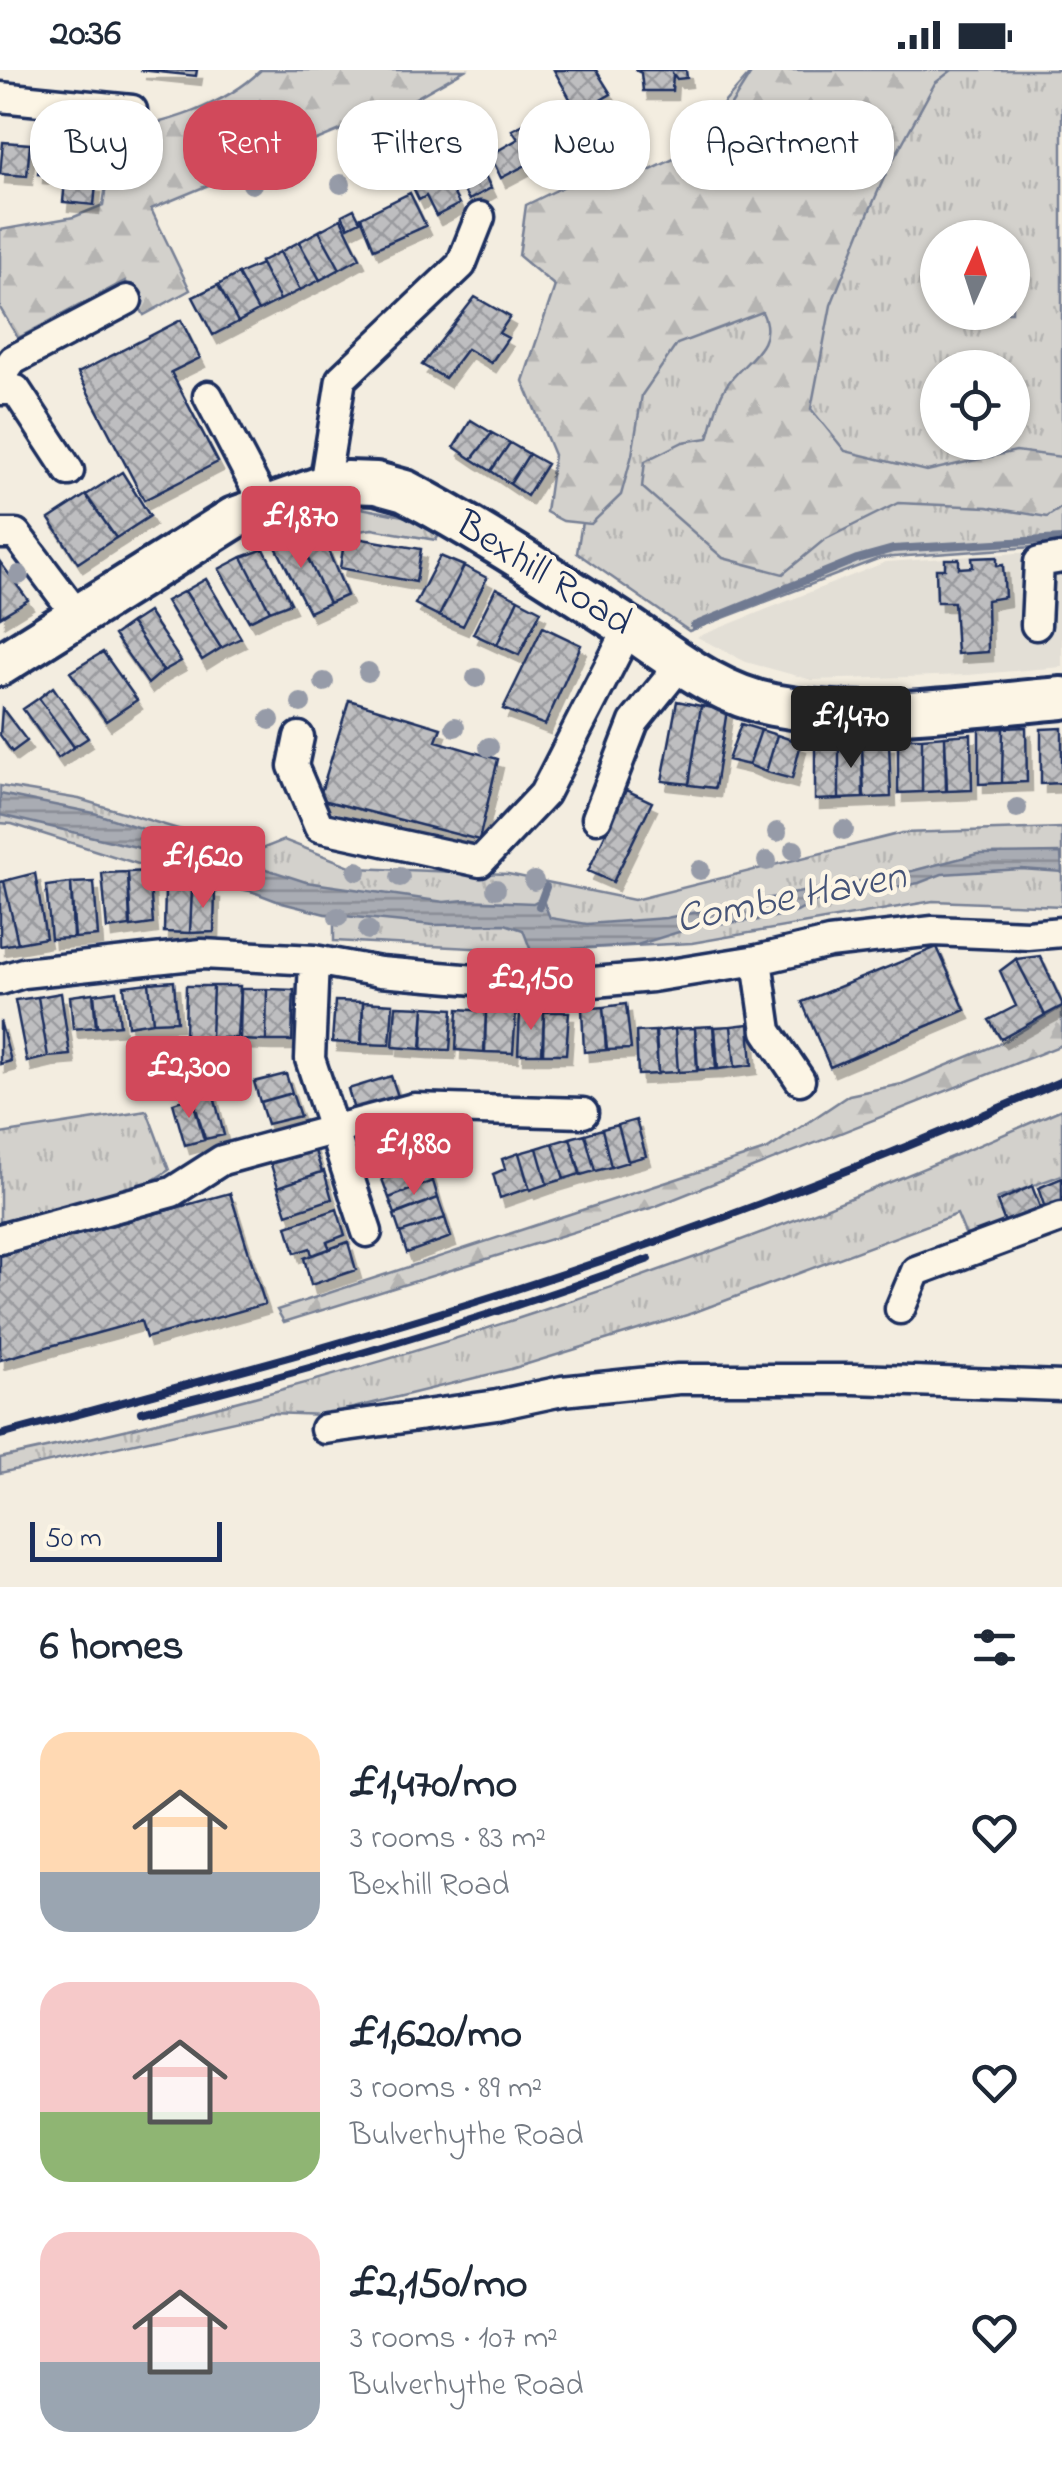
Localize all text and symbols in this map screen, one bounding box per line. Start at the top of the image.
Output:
text: 20:36 [50,7,121,63]
chip: Buy [30,100,163,190]
chip: Rent [183,100,317,190]
chip: Filters [337,100,498,190]
chip: New [518,100,650,190]
chip: Apartment [670,100,894,190]
north arrow [920,220,1030,330]
map controls [920,220,1030,460]
button: locate [920,350,1030,460]
pin: £1,870 [220,486,382,571]
text: £1,870 [264,495,338,542]
street label: Bexhill Road [442,497,643,653]
pin: £1,470 [770,686,932,771]
text: £1,470 [813,695,889,742]
pin: £1,620 [122,826,284,911]
text: £1,620 [163,835,243,882]
water label: Combe Haven [671,847,912,951]
pin: £2,150 [450,948,612,1033]
text: £2,150 [489,957,573,1004]
pin: £2,300 [108,1036,270,1121]
text: £2,300 [148,1045,230,1092]
pin: £1,880 [333,1113,495,1198]
text: £1,880 [377,1122,451,1169]
scale bar [30,1517,222,1562]
text: 50 m [45,1519,102,1560]
text: 6 homes [40,1617,184,1678]
icon: filters [967,1620,1022,1675]
text: £1,470/mo [350,1755,517,1816]
icon: home [120,1772,240,1892]
icon: heart [967,1805,1022,1860]
text: 3 rooms · 83 m² [350,1816,546,1863]
text: Bexhill Road [350,1863,510,1910]
text: £1,620/mo [350,2005,522,2066]
icon: home [120,2022,240,2142]
icon: heart [967,2055,1022,2110]
text: 3 rooms · 89 m² [350,2066,542,2113]
text: Bulverhythe Road [350,2113,584,2160]
text: £2,150/mo [350,2255,528,2316]
icon: home [120,2272,240,2392]
icon: heart [967,2305,1022,2360]
text: 3 rooms · 107 m² [350,2316,558,2363]
text: Bulverhythe Road [350,2363,584,2410]

